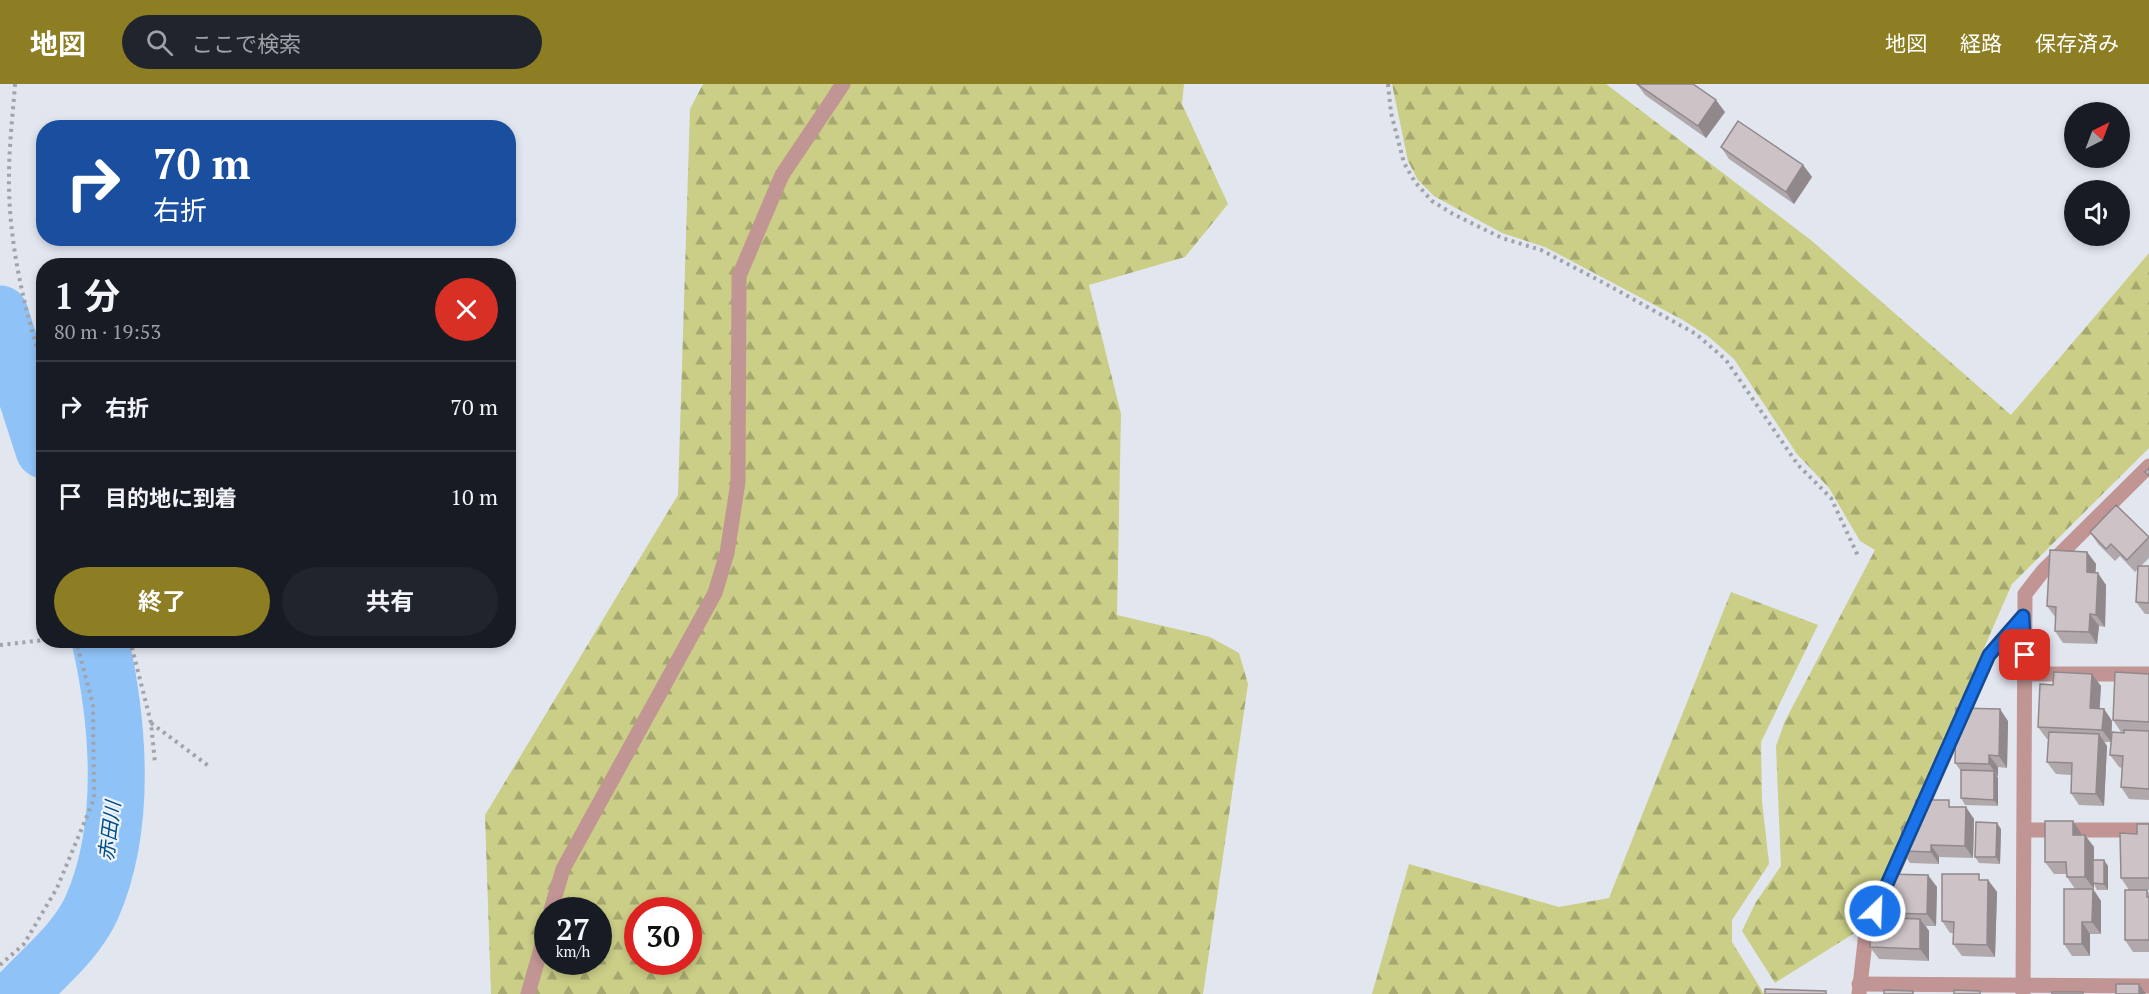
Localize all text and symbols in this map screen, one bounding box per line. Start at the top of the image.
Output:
search box [122,15,542,69]
text: 地図 [30,25,86,62]
icon: search [143,26,176,59]
text: ここで検索 [191,29,301,58]
text: 地図 [1885,29,1927,57]
text: 経路 [1960,29,2002,57]
text: 保存済み [2035,29,2119,57]
north arrow [2064,102,2130,168]
map controls [2064,102,2130,246]
text: 70 m [153,135,251,191]
icon: right [54,144,132,222]
button: sound [2064,180,2130,246]
text: 右折 [153,192,207,228]
text: 1 分 [54,272,120,319]
button: close [435,278,498,341]
text: 80 m · 19:53 [54,318,161,345]
icon: right [54,390,87,423]
text: 70 m [450,392,498,421]
text: 右折 [105,393,149,422]
icon: arrive [54,480,87,513]
text: 10 m [450,482,498,511]
text: 目的地に到着 [105,483,237,512]
button: 終了 [54,567,270,636]
button: 共有 [282,567,498,636]
pin [1999,629,2050,680]
icon: arrive [2008,638,2041,671]
water label: 赤田川 [92,798,126,862]
position arrow [1843,879,1907,943]
speed limit sign: 30 [624,897,702,975]
text: 27 [556,909,590,949]
text: km/h [556,941,590,961]

